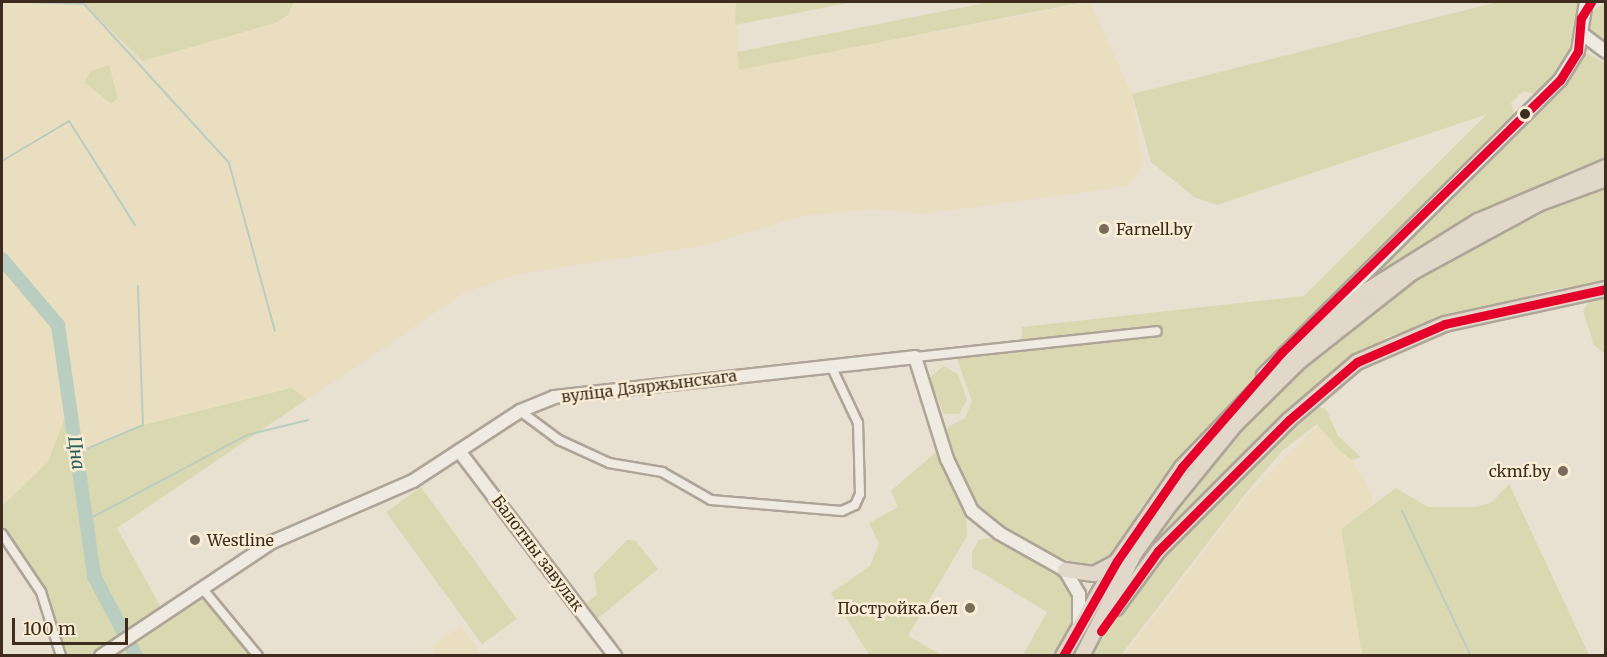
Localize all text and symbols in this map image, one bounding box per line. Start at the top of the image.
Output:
unlabelled marker [1519,108,1531,120]
place label: Farnell.by [1116,219,1192,239]
marker: Farnell.by [1097,222,1111,236]
street label: вуліца Дзяржынскага [560,366,738,406]
water label: Цна [63,435,89,471]
place label: ckmf.by [1489,461,1551,481]
marker: ckmf.by [1556,464,1570,478]
street label: Балотны завулак [488,491,588,615]
place label: Westline [207,530,274,550]
marker: Westline [188,533,202,547]
place label: Постройка.бел [837,598,958,618]
marker: Постройка.бел [963,601,977,615]
scale bar [15,606,130,644]
text: 100 m [23,617,76,640]

